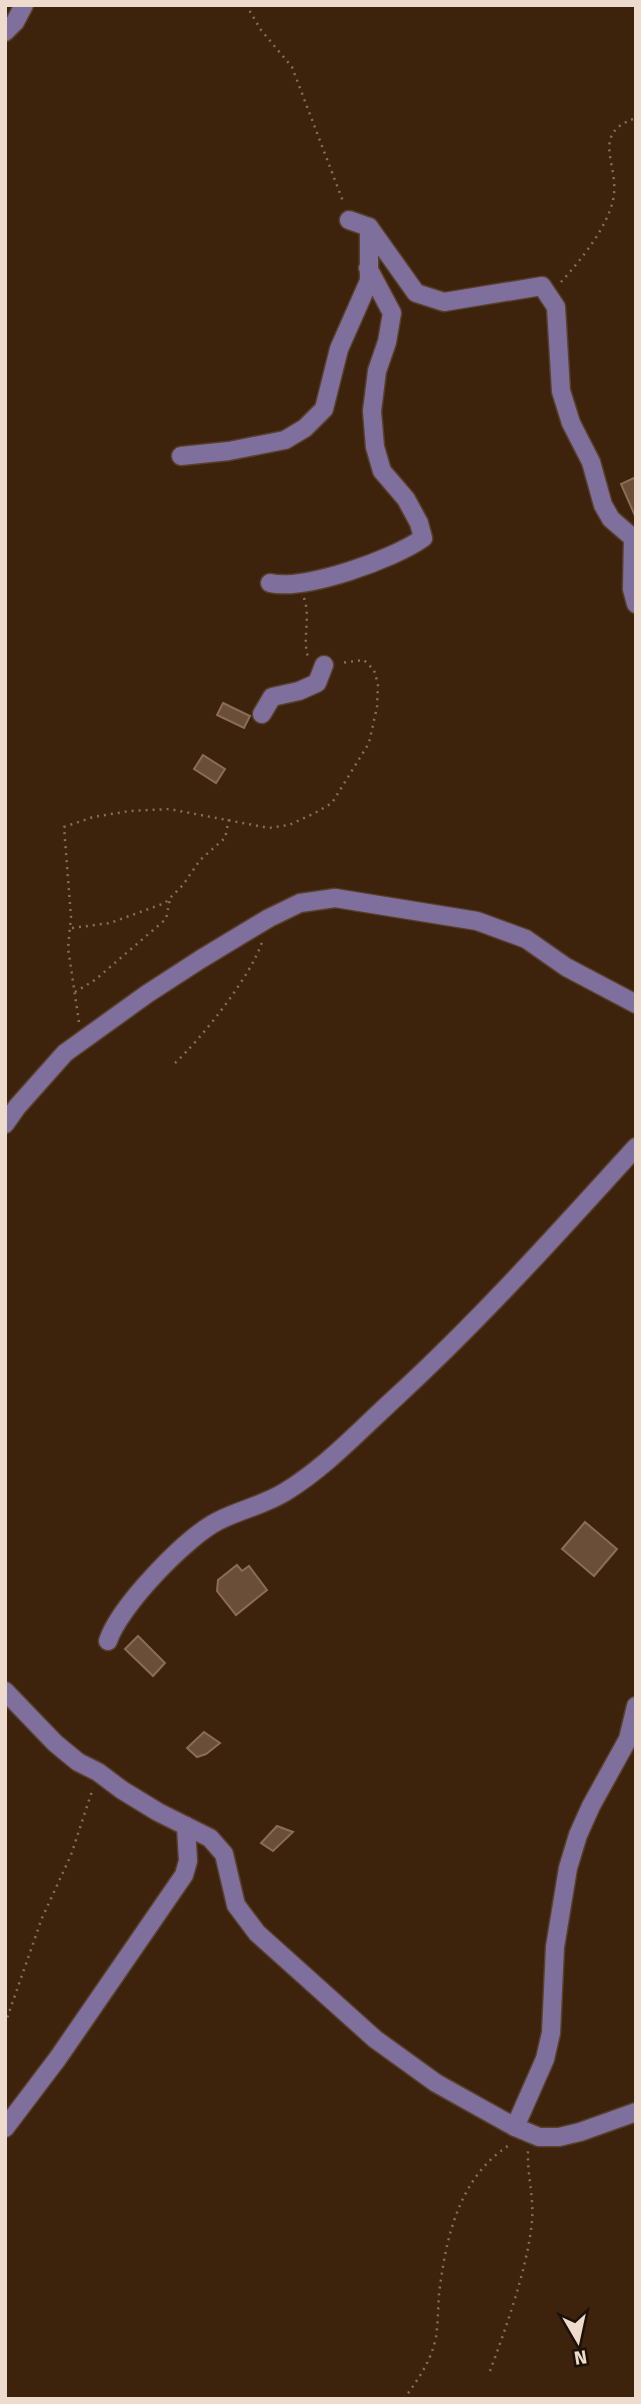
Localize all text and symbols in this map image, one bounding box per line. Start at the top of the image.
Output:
north arrow [543,2306,613,2376]
text: N [573,2345,589,2370]

